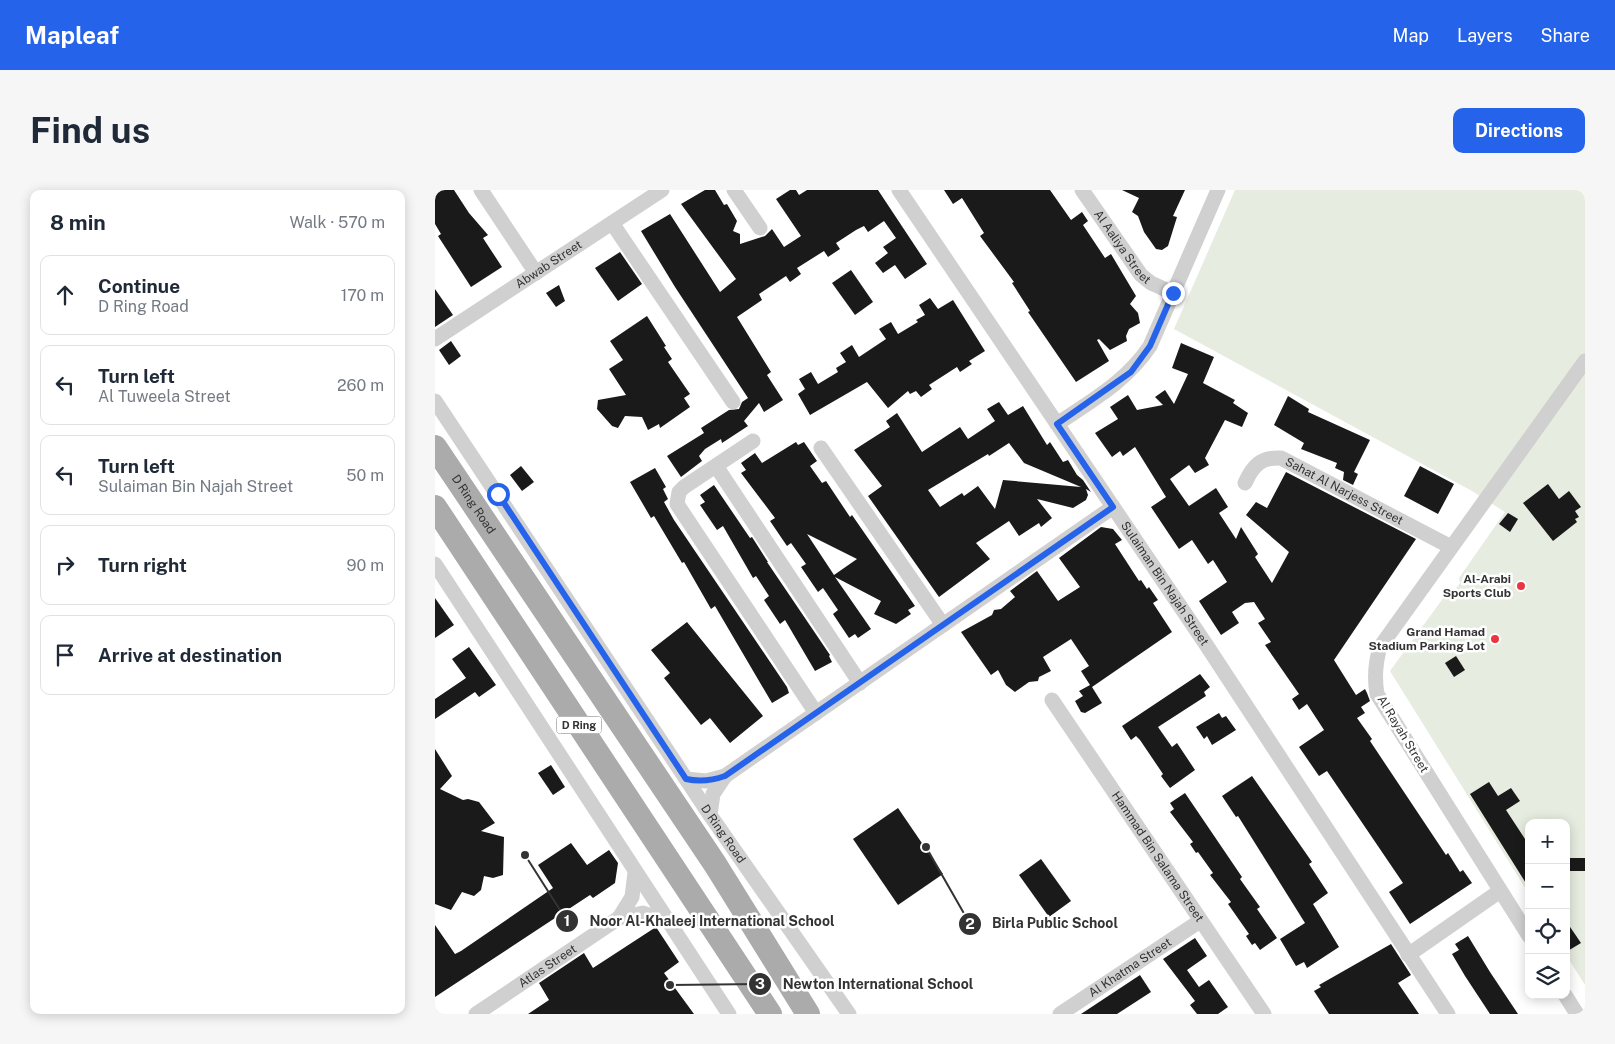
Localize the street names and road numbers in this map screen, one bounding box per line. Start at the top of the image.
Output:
street label: Al Aaliya Street [1091,207,1154,287]
street label: Abwab Street [513,237,585,291]
street label: Sahat Al Narjess Street [1283,455,1406,528]
street label: D Ring Road [449,472,498,536]
street label: Sulaiman Bin Najah Street [1118,519,1212,649]
street label: Al Rayah Street [1375,693,1432,775]
road number: D Ring [557,716,601,734]
street label: Hammad Bin Salama Street [1109,789,1207,925]
street label: D Ring Road [698,802,748,866]
street label: Al Khatma Street [1086,935,1174,1000]
street label: Atlas Street [516,941,579,990]

